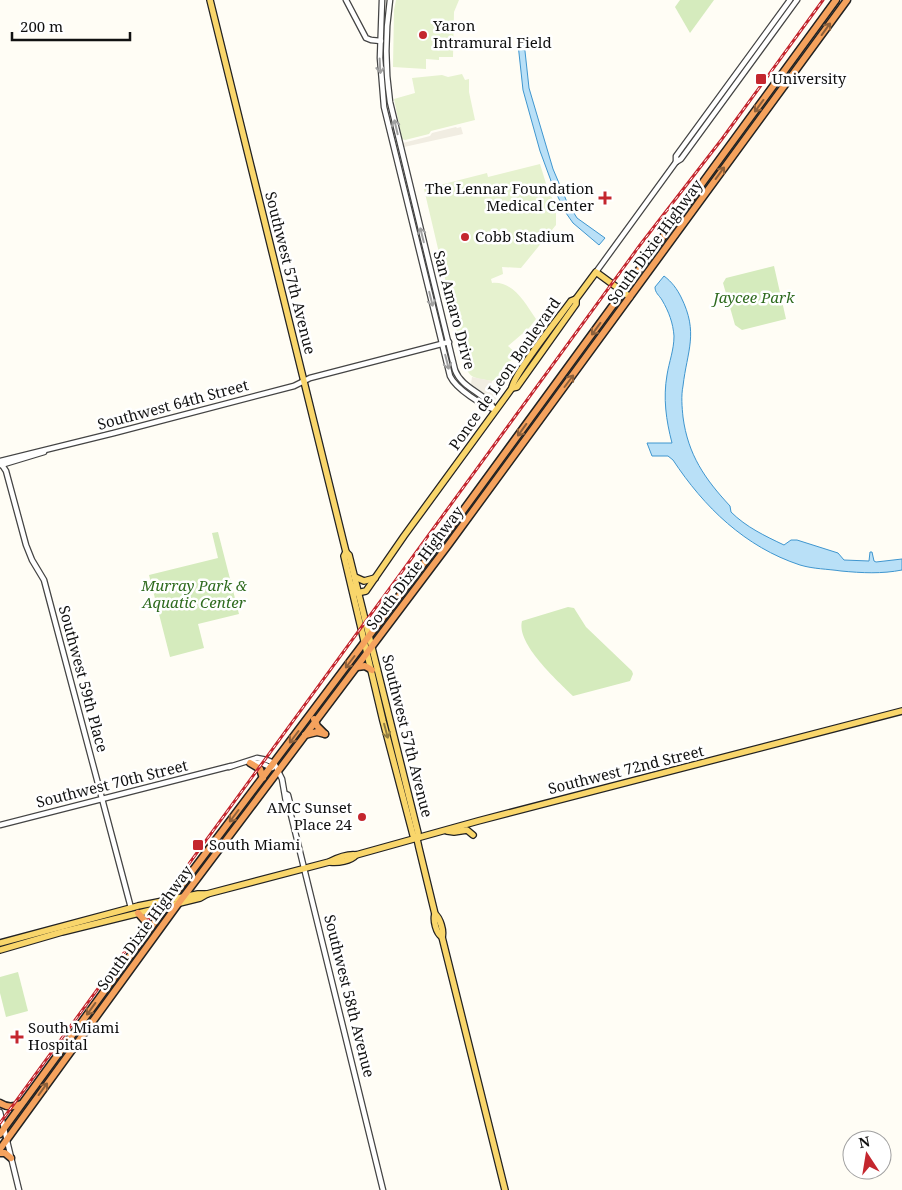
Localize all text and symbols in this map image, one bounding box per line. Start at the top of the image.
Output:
scale bar [12,10,130,42]
place label: Yaron Intramural Field [432,15,552,52]
text: 200 m [20,16,63,36]
one-way arrow [820,23,831,36]
marker: Yaron Intramural Field [417,29,429,41]
one-way arrow [375,58,385,74]
place label: University [772,68,847,88]
marker: University [754,72,768,86]
one-way arrow [753,99,764,112]
one-way arrow [391,119,400,135]
one-way arrow [715,167,725,181]
street label: South Dixie Highway [602,174,707,308]
place label: The Lennar Foundation Medical Center [425,178,594,215]
street label: Southwest 57th Avenue [261,189,321,356]
marker: The Lennar Foundation Medical Center [598,191,612,205]
place label: Cobb Stadium [475,226,575,246]
one-way arrow [417,228,426,244]
marker: Cobb Stadium [459,231,471,243]
street label: San Amaro Drive [429,248,480,371]
park label: Jaycee Park [710,287,795,307]
one-way arrow [427,290,436,306]
street label: Ponce de Leon Boulevard [444,293,564,454]
one-way arrow [590,322,601,335]
one-way arrow [443,354,452,370]
street label: Southwest 64th Street [95,374,250,434]
one-way arrow [563,375,574,388]
one-way arrow [517,423,527,437]
street label: South Dixie Highway [361,501,468,633]
park label: Murray Park & Aquatic Center [140,575,248,612]
street label: Southwest 59th Place [55,603,113,754]
street label: Southwest 57th Avenue [378,652,438,819]
one-way arrow [345,655,356,668]
one-way arrow [381,723,391,739]
one-way arrow [289,730,300,743]
street label: Southwest 72nd Street [546,740,706,798]
street label: Southwest 70th Street [34,755,190,812]
place label: AMC Sunset Place 24 [267,797,353,834]
one-way arrow [228,810,239,823]
marker: AMC Sunset Place 24 [356,811,368,823]
place label: South Miami [209,834,301,854]
marker: South Miami [191,838,205,852]
street label: South Dixie Highway [92,860,197,994]
street label: Southwest 58th Avenue [320,912,380,1079]
one-way arrow [86,1002,97,1015]
place label: South Miami Hospital [28,1017,120,1054]
marker: South Miami Hospital [10,1030,24,1044]
one-way arrow [38,1083,49,1096]
north arrow [842,1130,892,1180]
text: N [857,1131,872,1152]

